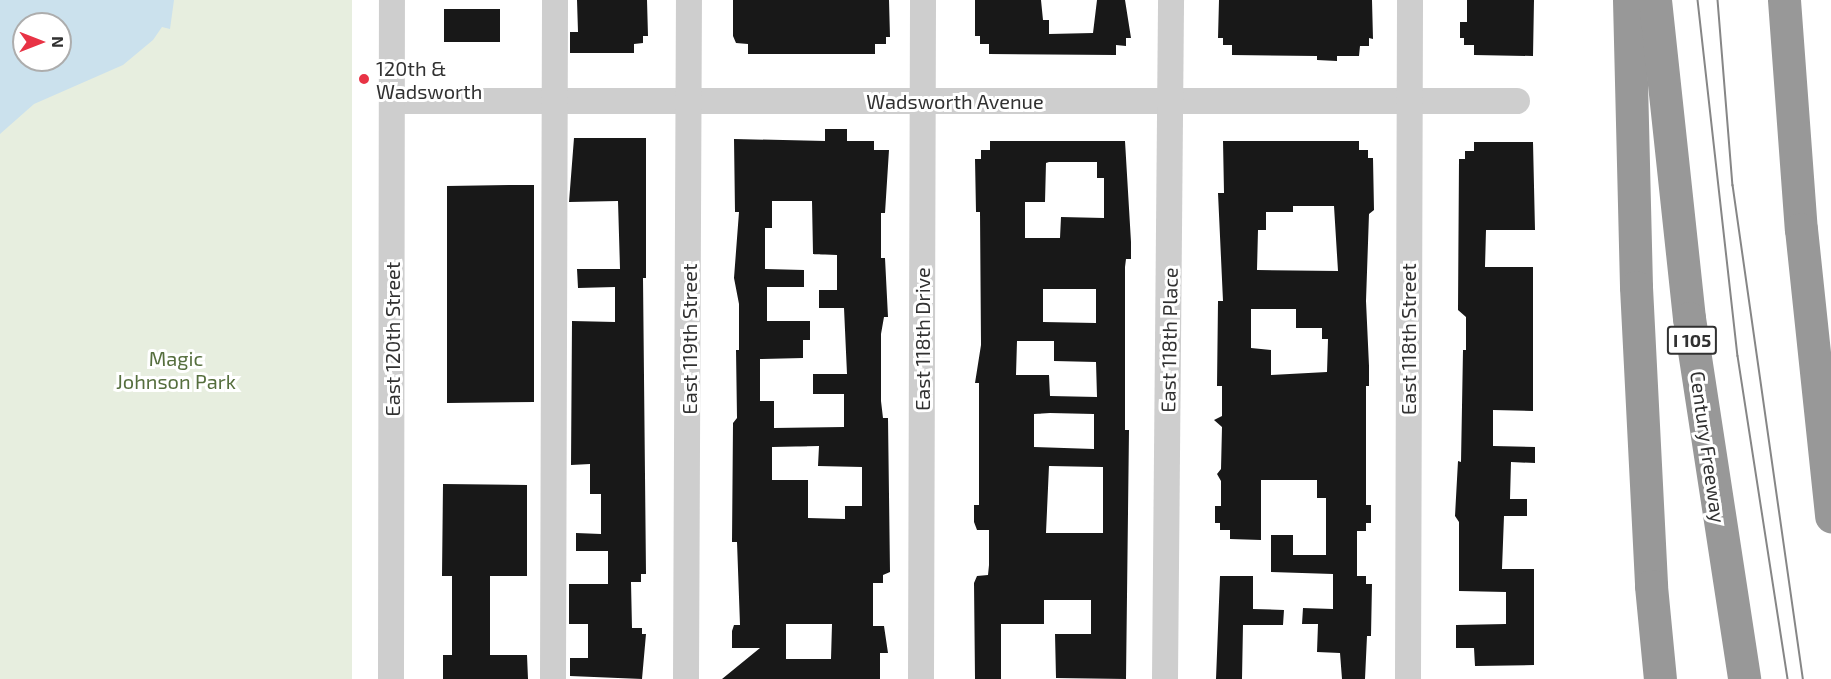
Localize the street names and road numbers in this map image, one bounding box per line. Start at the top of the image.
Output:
street label: Wadsworth Avenue [866,89,1044,113]
street label: East 120th Street [380,262,404,416]
street label: East 119th Street [677,263,701,415]
street label: East 118th Street [1396,263,1420,415]
street label: East 118th Drive [910,267,934,411]
street label: East 118th Place [1156,267,1182,413]
road number: I 105 [1666,325,1718,355]
street label: Century Freeway [1685,369,1731,525]

